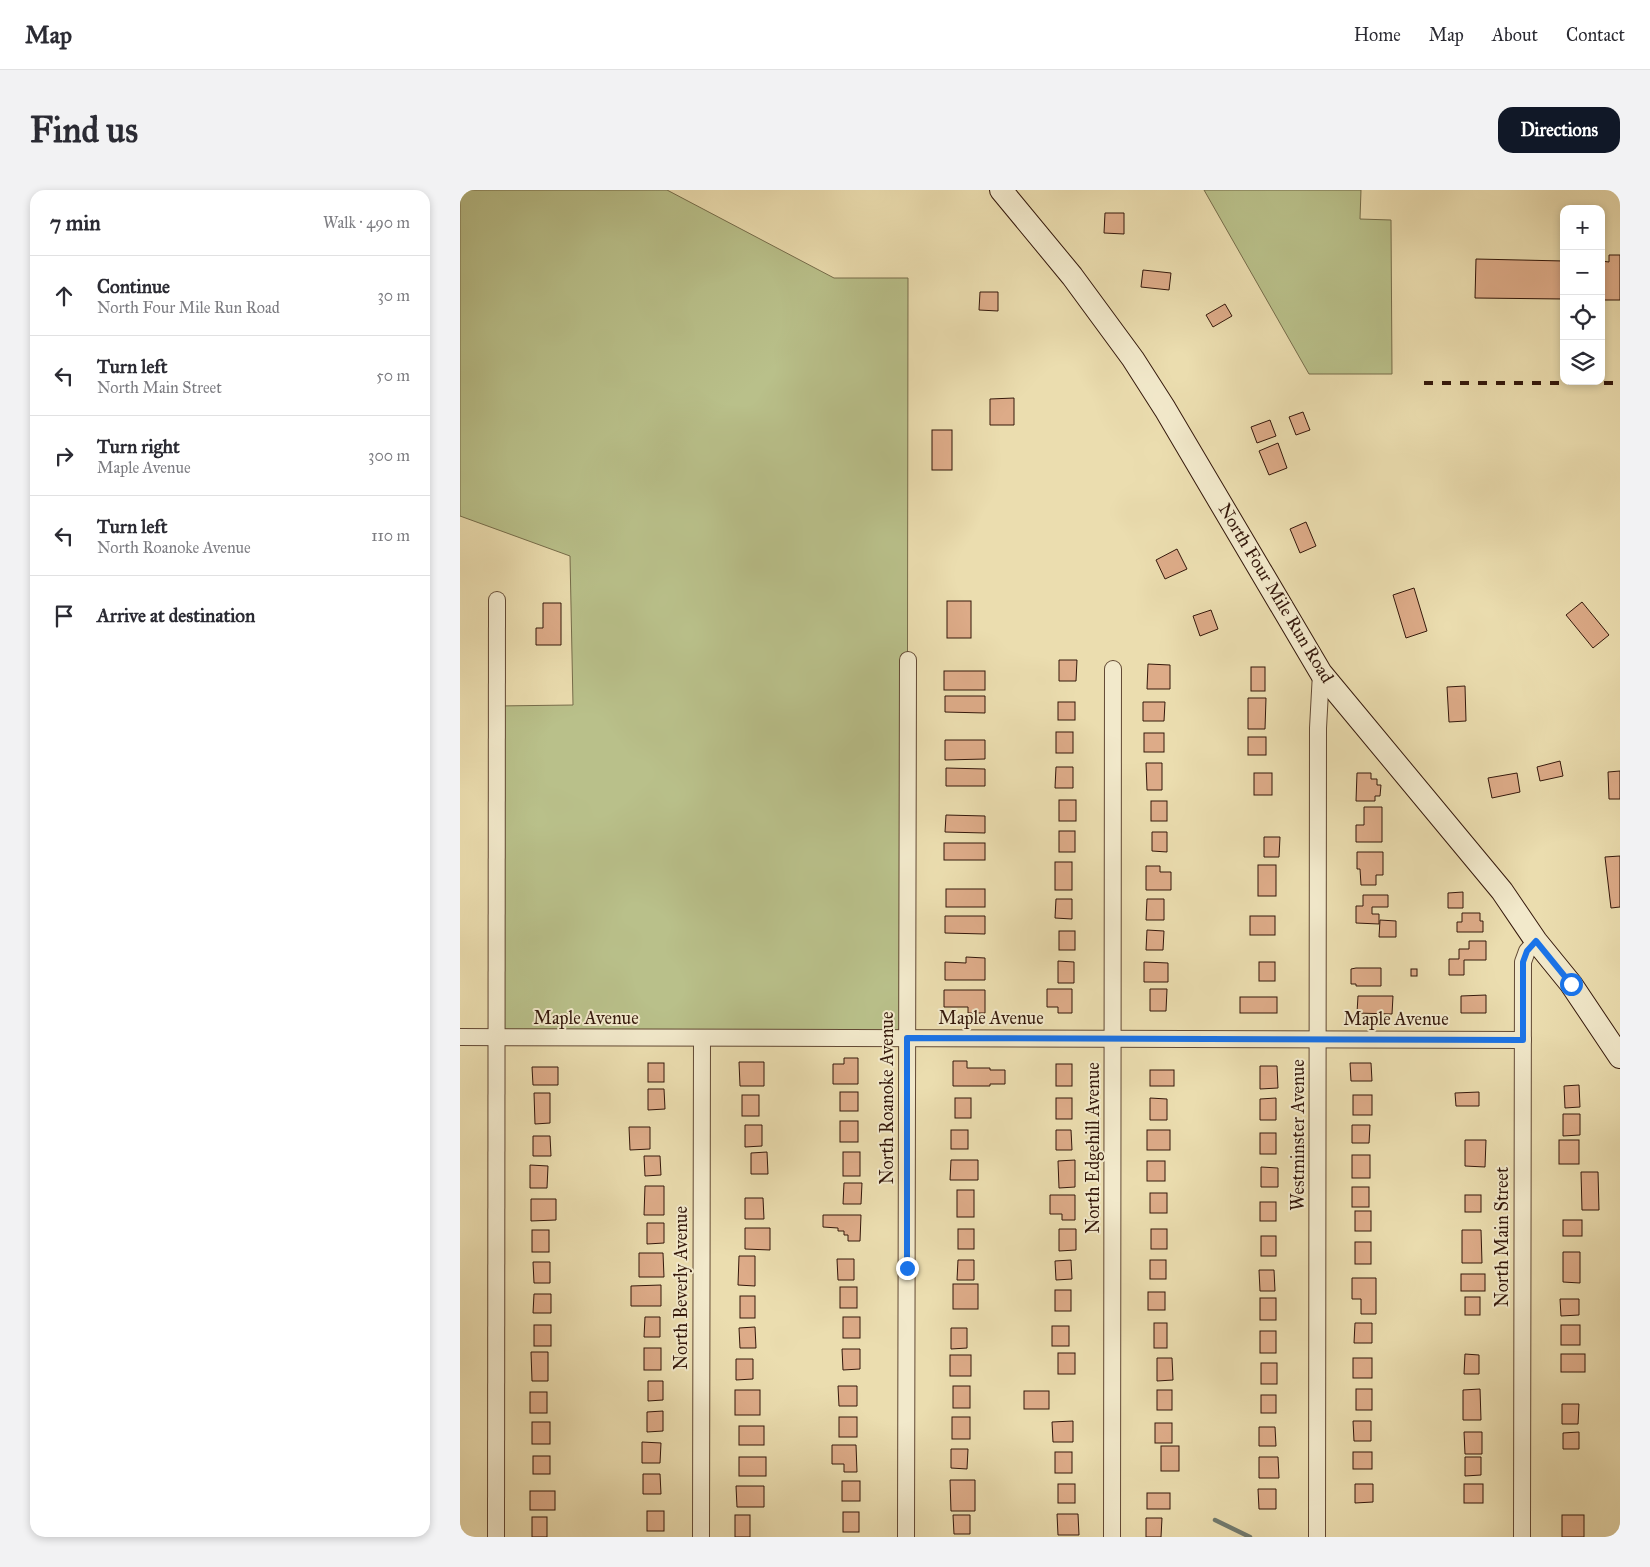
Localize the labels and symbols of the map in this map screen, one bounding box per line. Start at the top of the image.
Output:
street label: North Four Mile Run Road [1214,499,1338,687]
route start [1560,973,1583,996]
street label: Maple Avenue [533,1007,639,1029]
street label: Maple Avenue [938,1007,1044,1029]
street label: Maple Avenue [1343,1008,1449,1030]
street label: North Roanoke Avenue [876,1012,898,1184]
street label: Westminster Avenue [1287,1059,1309,1211]
street label: North Edgehill Avenue [1082,1062,1105,1234]
street label: North Main Street [1491,1166,1513,1307]
street label: North Beverly Avenue [670,1206,692,1370]
route end [896,1257,919,1280]

